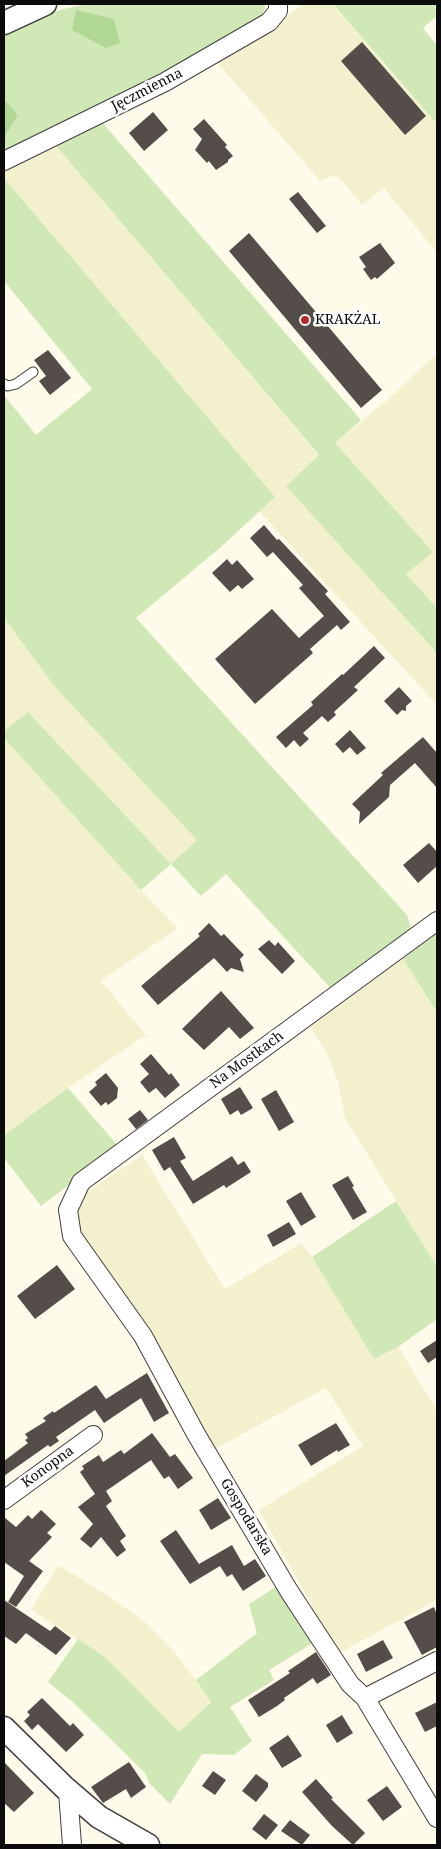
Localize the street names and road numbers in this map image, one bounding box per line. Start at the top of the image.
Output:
street label: Jęczmienna [109,65,185,115]
street label: Na Mostkach [207,1028,287,1092]
street label: Konopna [19,1443,77,1491]
street label: Gospodarska [217,1476,275,1558]

